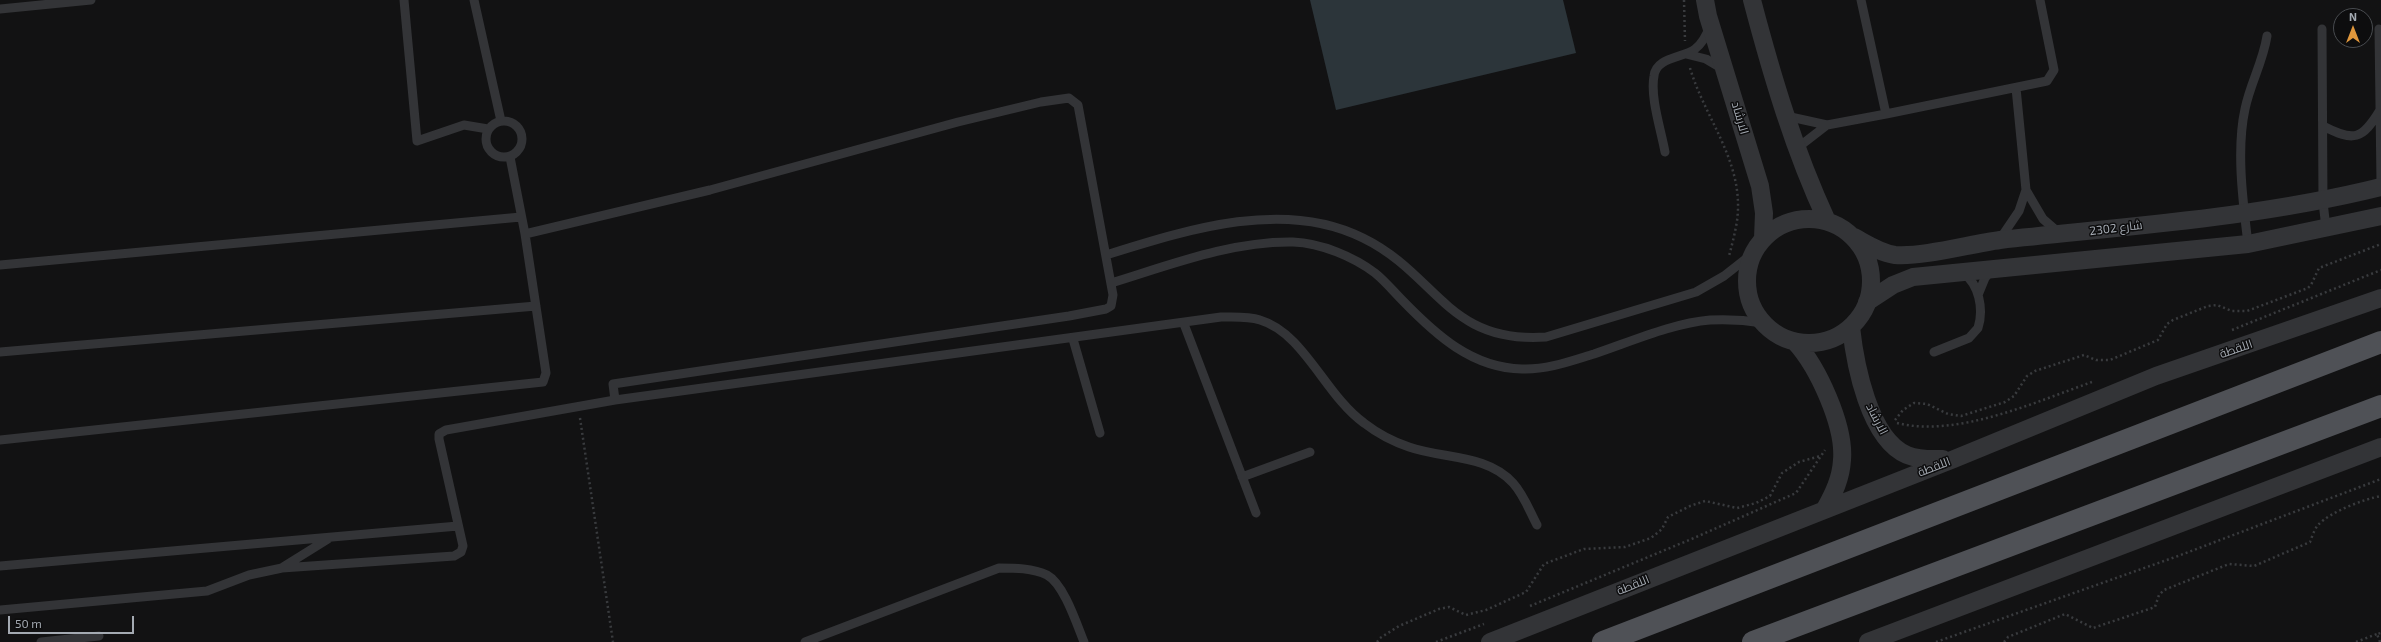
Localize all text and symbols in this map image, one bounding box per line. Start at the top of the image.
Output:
north arrow [2333,8,2373,48]
text: N [2349,10,2357,23]
street label: الارشاد [1728,100,1752,136]
street label: شارع 2302 [2089,218,2143,238]
street label: اللقطة [2218,337,2254,361]
street label: الارشاد [1863,401,1891,437]
street label: اللقطة [1916,454,1952,480]
street label: اللقطة [1615,572,1651,598]
scale bar [10,608,136,634]
text: 50 m [15,616,42,630]

